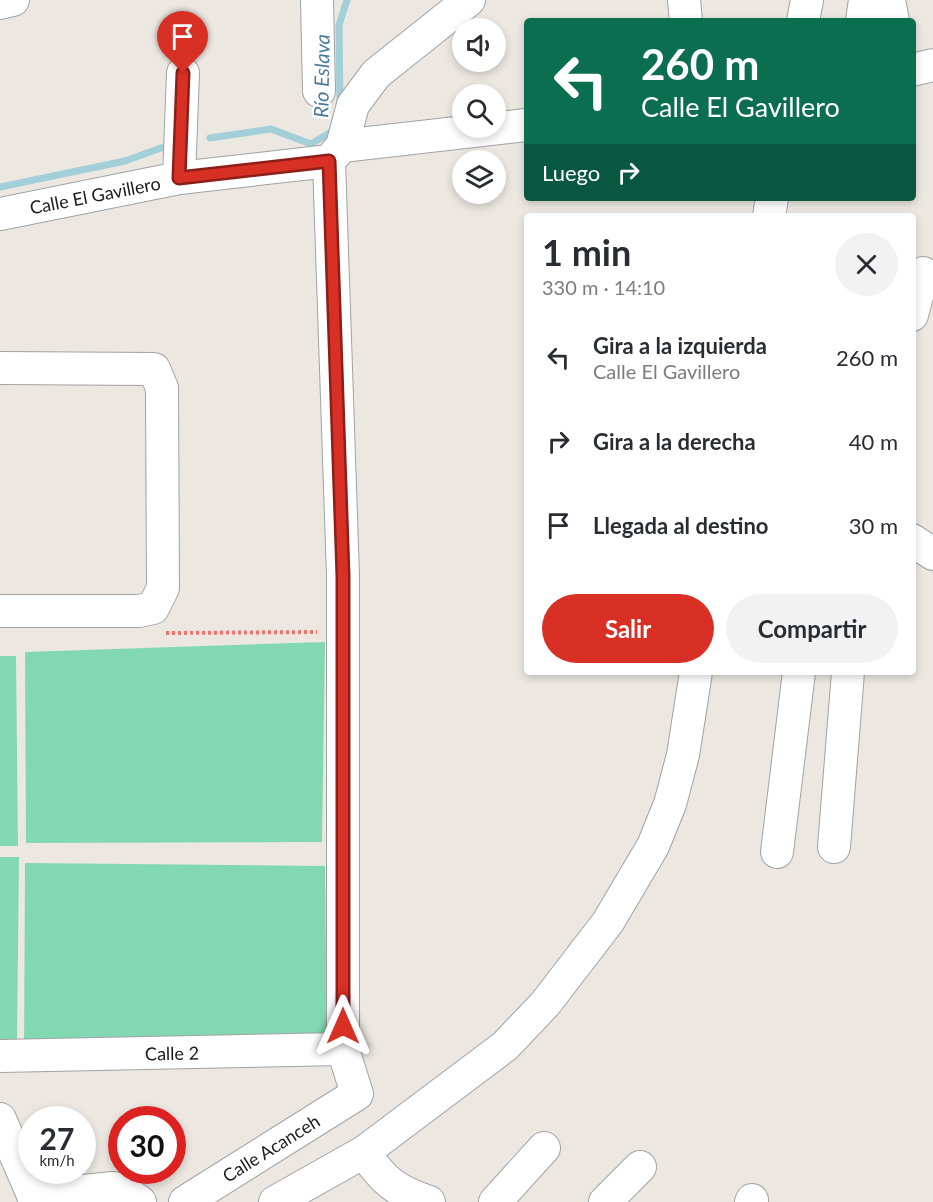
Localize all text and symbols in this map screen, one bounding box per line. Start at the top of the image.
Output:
pin [157,11,208,73]
map controls [452,18,506,204]
button: sound [452,18,506,72]
icon: arrive [166,20,199,53]
water label: Río Eslava [308,34,334,118]
text: 260 m [641,39,759,89]
icon: left [542,42,620,120]
button: search [452,84,506,138]
text: Calle El Gavillero [641,90,840,123]
button: layers [452,150,506,204]
icon: right [612,156,645,189]
text: Luego [542,159,600,186]
street label: Calle El Gavillero [28,172,162,218]
text: 1 min [542,230,631,274]
button: close [835,233,898,296]
text: 330 m · 14:10 [542,275,665,299]
text: Gira a la izquierda [593,332,767,359]
icon: left [542,341,575,374]
text: 260 m [836,344,898,371]
text: Calle El Gavillero [593,359,740,383]
icon: right [542,425,575,458]
text: Gira a la derecha [593,428,756,455]
text: 40 m [849,428,898,455]
icon: arrive [542,509,575,542]
text: Llegada al destino [593,512,769,539]
text: 30 m [849,512,898,539]
button: Salir [542,594,714,663]
button: Compartir [726,594,898,663]
position arrow [311,994,375,1058]
street label: Calle 2 [145,1042,199,1064]
speed limit sign: 30 [108,1106,186,1184]
street label: Calle Acanceh [218,1109,324,1187]
text: 27 [40,1120,74,1156]
text: km/h [39,1151,75,1169]

